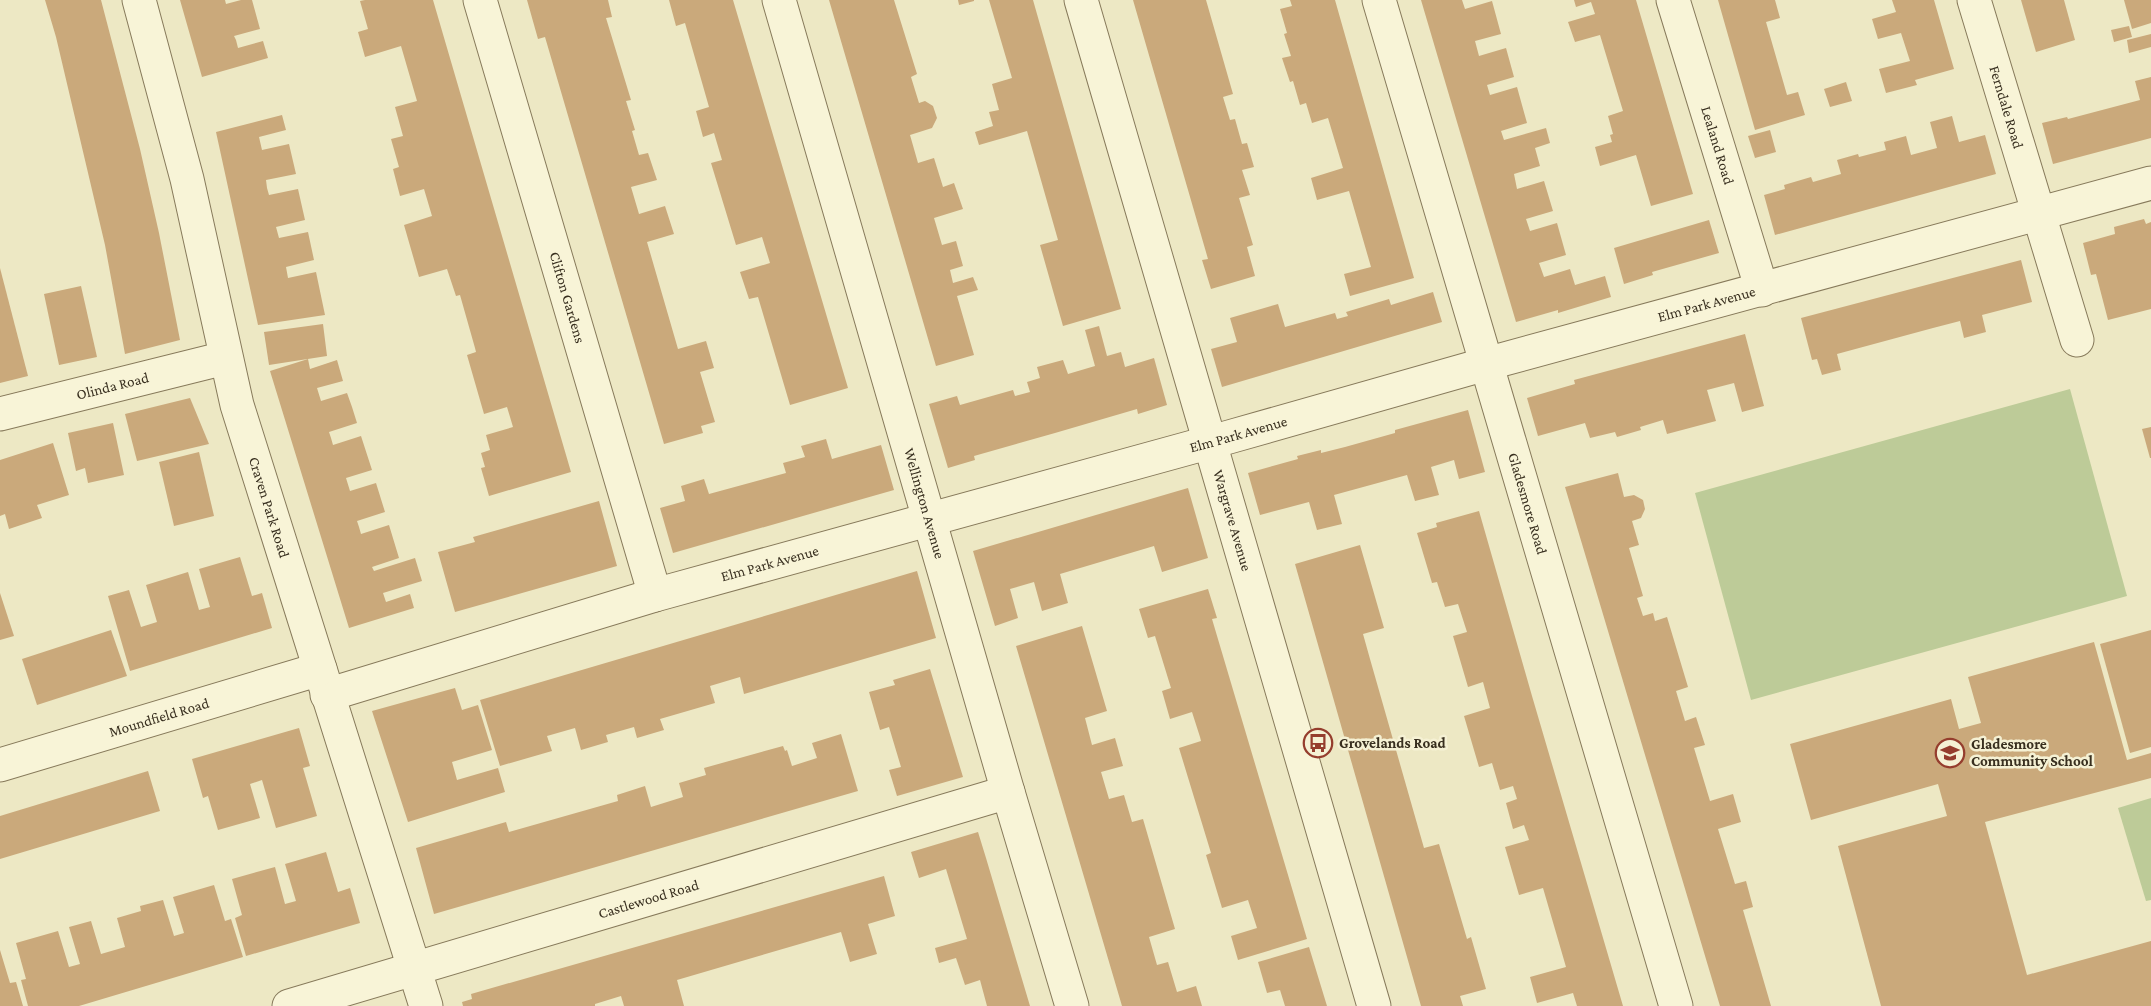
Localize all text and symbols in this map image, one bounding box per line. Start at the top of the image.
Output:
street label: Ferndale Road [1986,64,2027,151]
street label: Lealand Road [1698,104,1737,187]
street label: Clifton Gardens [546,250,588,345]
street label: Elm Park Avenue [1656,283,1758,325]
street label: Olinda Road [75,369,151,403]
street label: Elm Park Avenue [1188,413,1289,455]
street label: Wellington Avenue [901,446,948,561]
street label: Gladesmore Road [1505,451,1550,556]
street label: Craven Park Road [246,455,293,560]
street label: Wargrave Avenue [1210,468,1255,573]
street label: Elm Park Avenue [719,542,821,584]
street label: Moundfield Road [107,695,211,740]
bus stop icon: Grovelands Road [1302,727,1334,759]
place label: Grovelands Road [1339,735,1447,751]
place label: Gladesmore Community School [1971,736,2094,769]
school or university icon: Gladesmore Community School [1934,737,1966,769]
street label: Castlewood Road [596,876,701,922]

